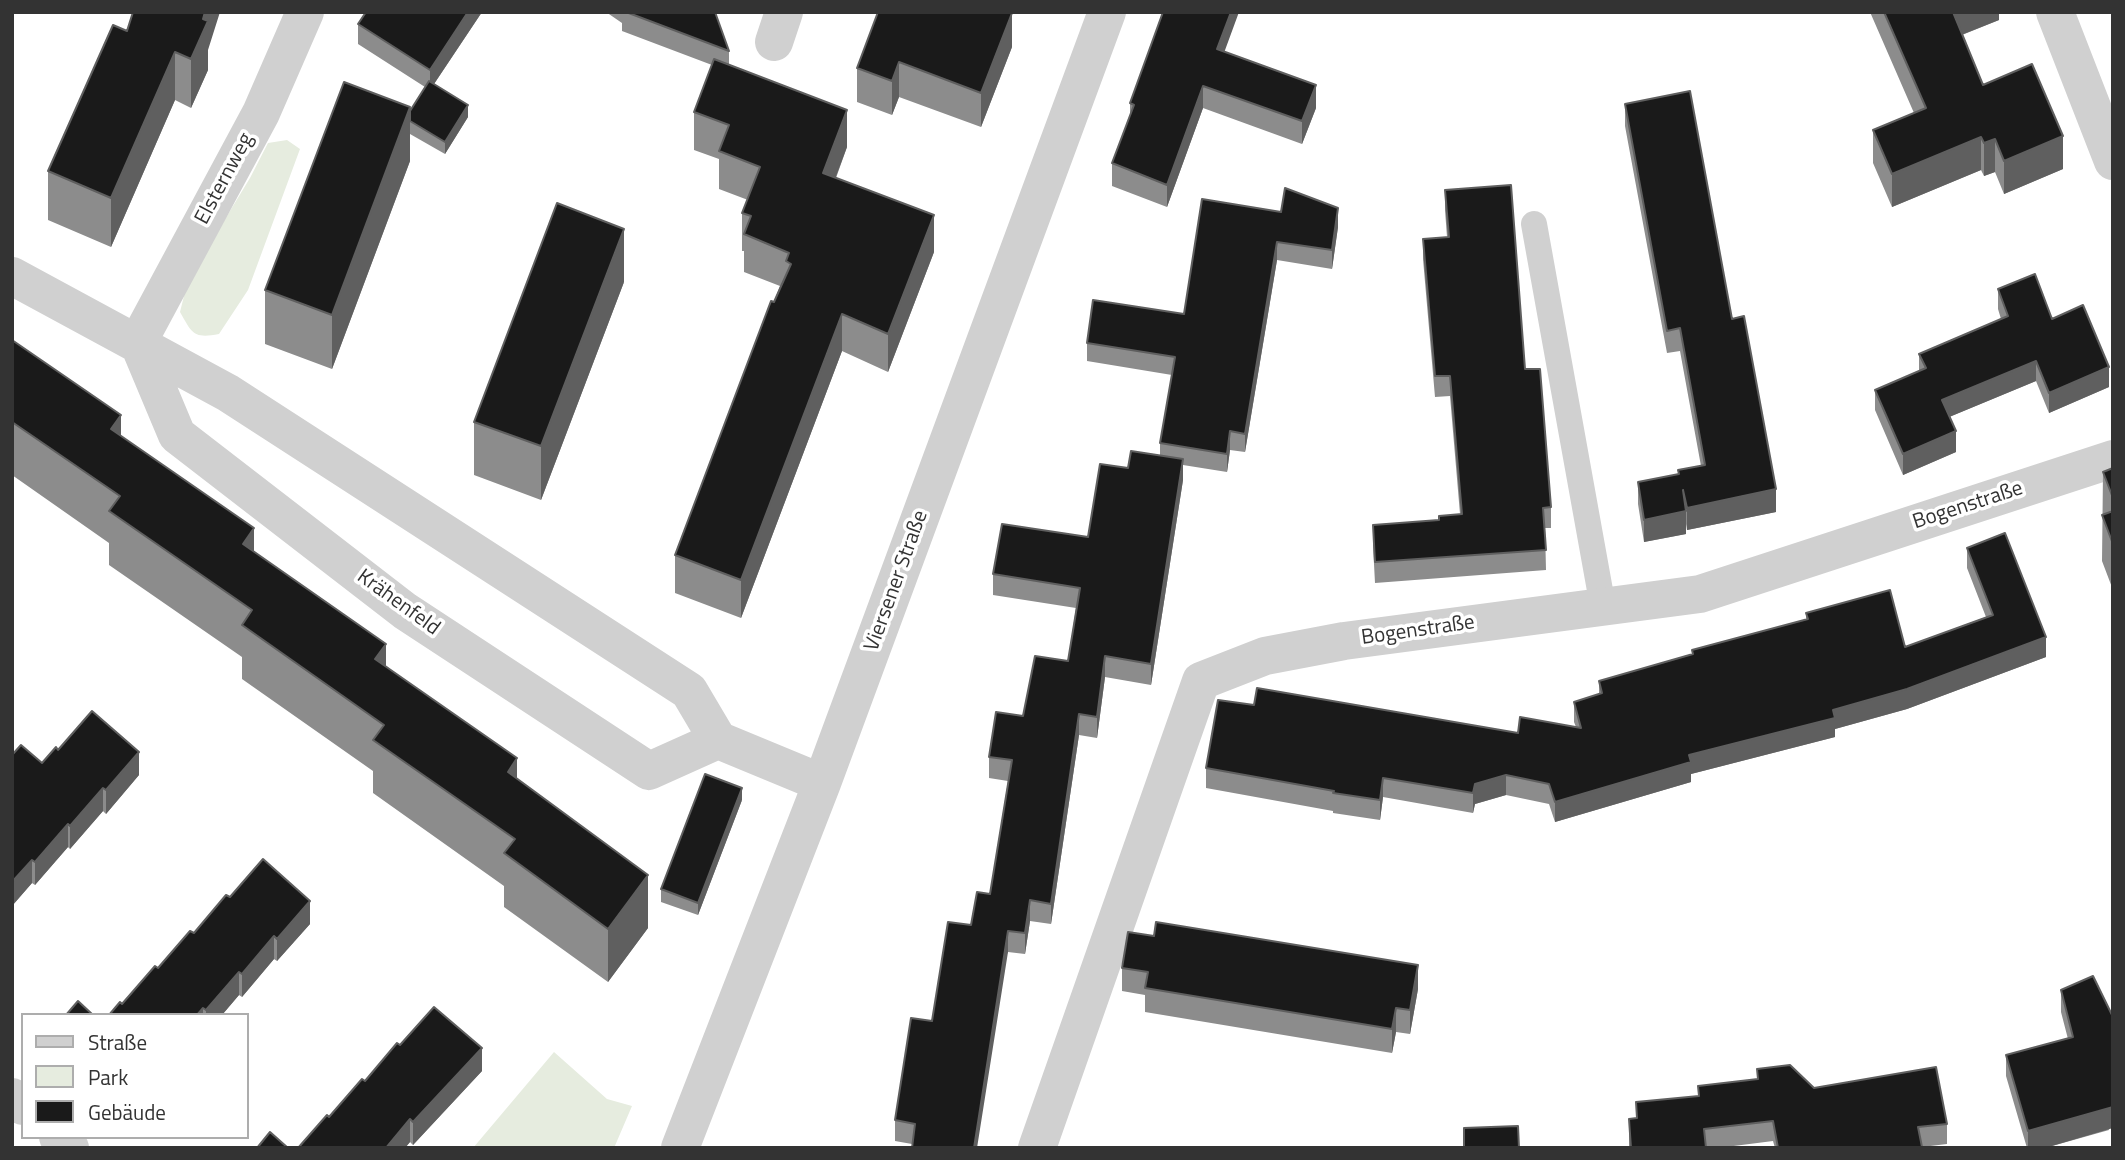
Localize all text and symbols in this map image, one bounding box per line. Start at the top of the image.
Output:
street label: Elsternweg [190,129,260,229]
street label: Bogenstraße [1910,476,2026,536]
street label: Viersener Straße [860,507,934,655]
street label: Krähenfeld [352,565,444,641]
street label: Bogenstraße [1360,611,1476,651]
legend [21,1013,248,1139]
text: Straße [88,1026,147,1058]
text: Park [88,1061,128,1093]
text: Gebäude [88,1096,166,1128]

